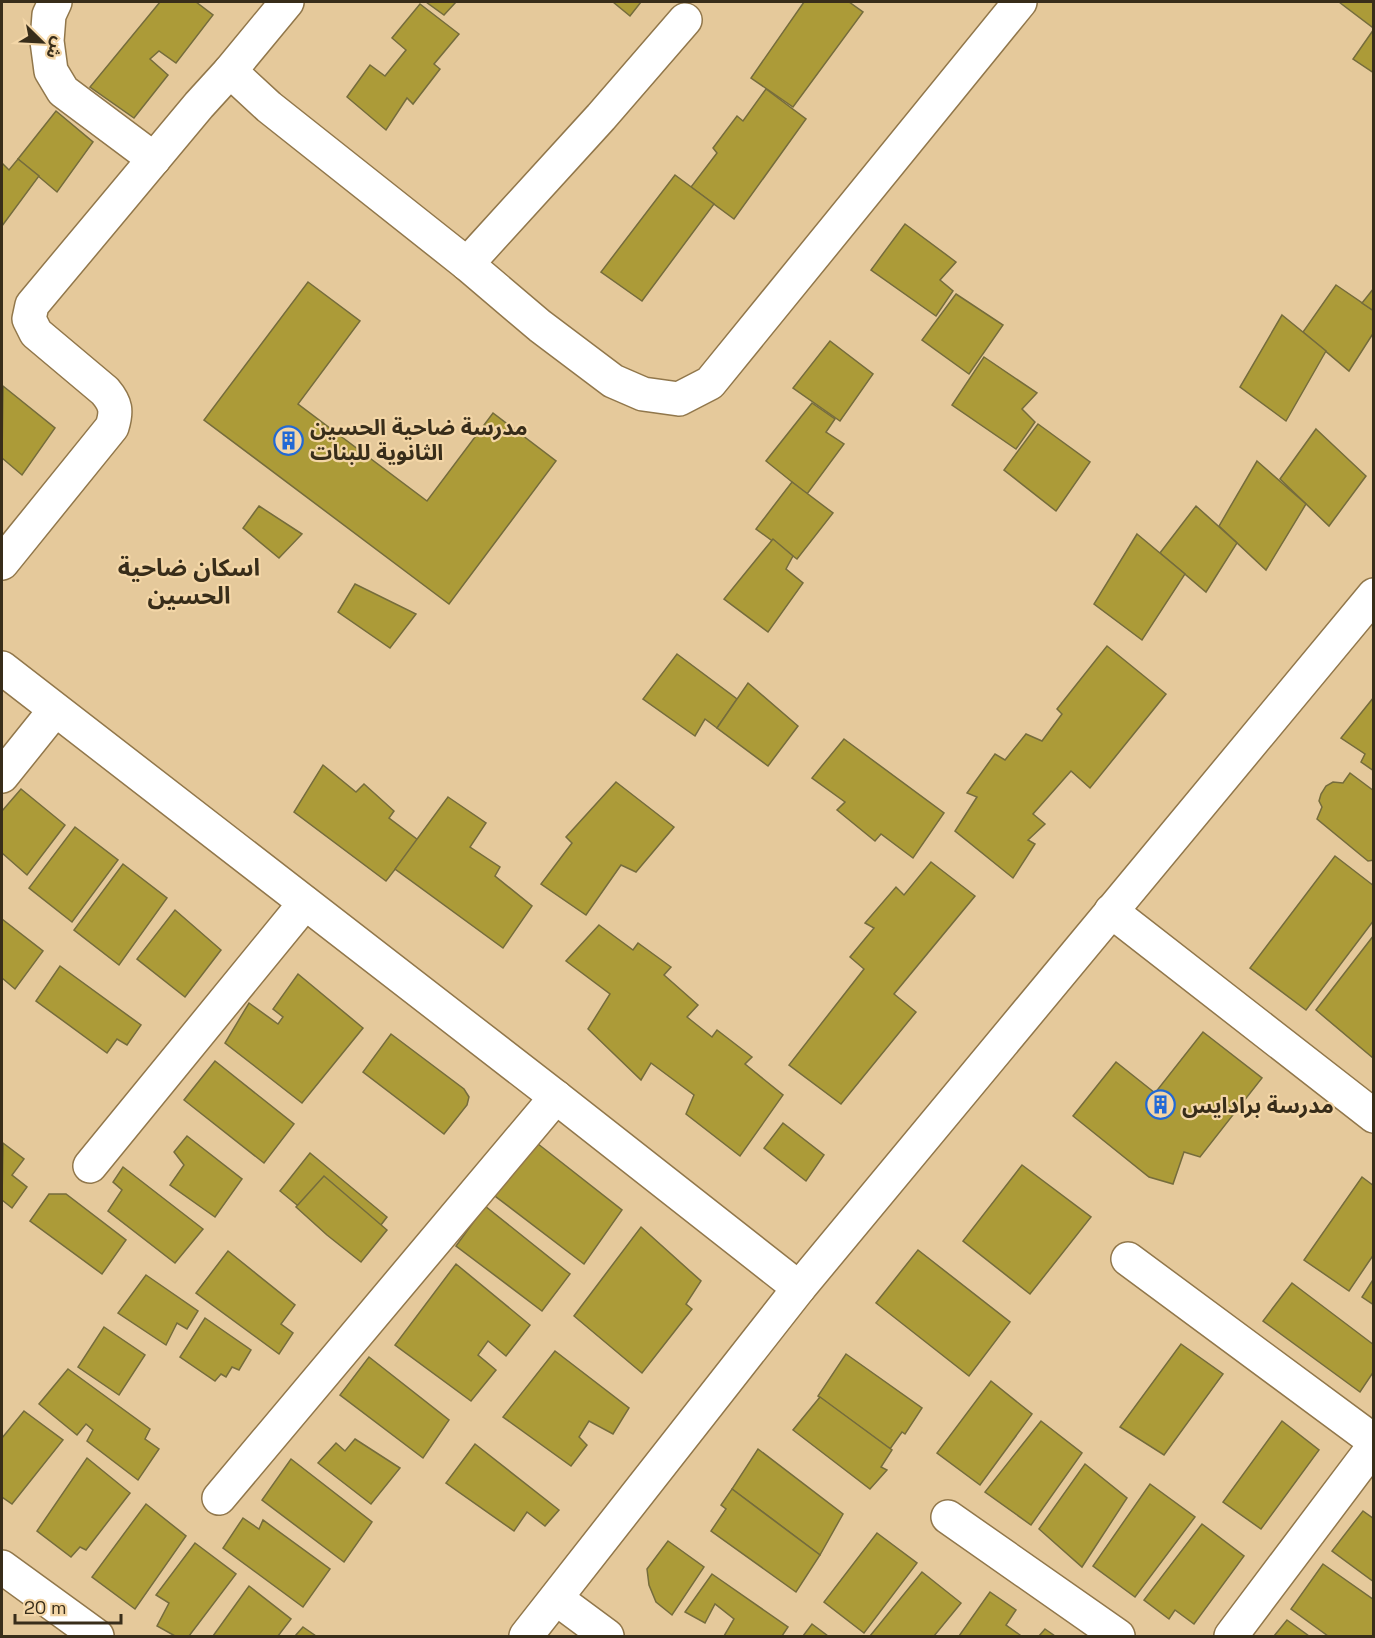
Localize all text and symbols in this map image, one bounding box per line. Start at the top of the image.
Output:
north arrow [12,12,72,72]
text: ش [41,34,69,62]
place label: مدرسة ضاحية الحسين الثانوية للبنات [310,413,528,466]
building icon: مدرسة ضاحية الحسين الثانوية للبنات [273,424,305,456]
district label: اسكان ضاحية الحسين [118,552,260,611]
building icon: مدرسة برادايس [1145,1089,1177,1121]
place label: مدرسة برادايس [1182,1091,1334,1119]
scale bar [15,1587,122,1625]
text: 20 m [24,1596,67,1619]

